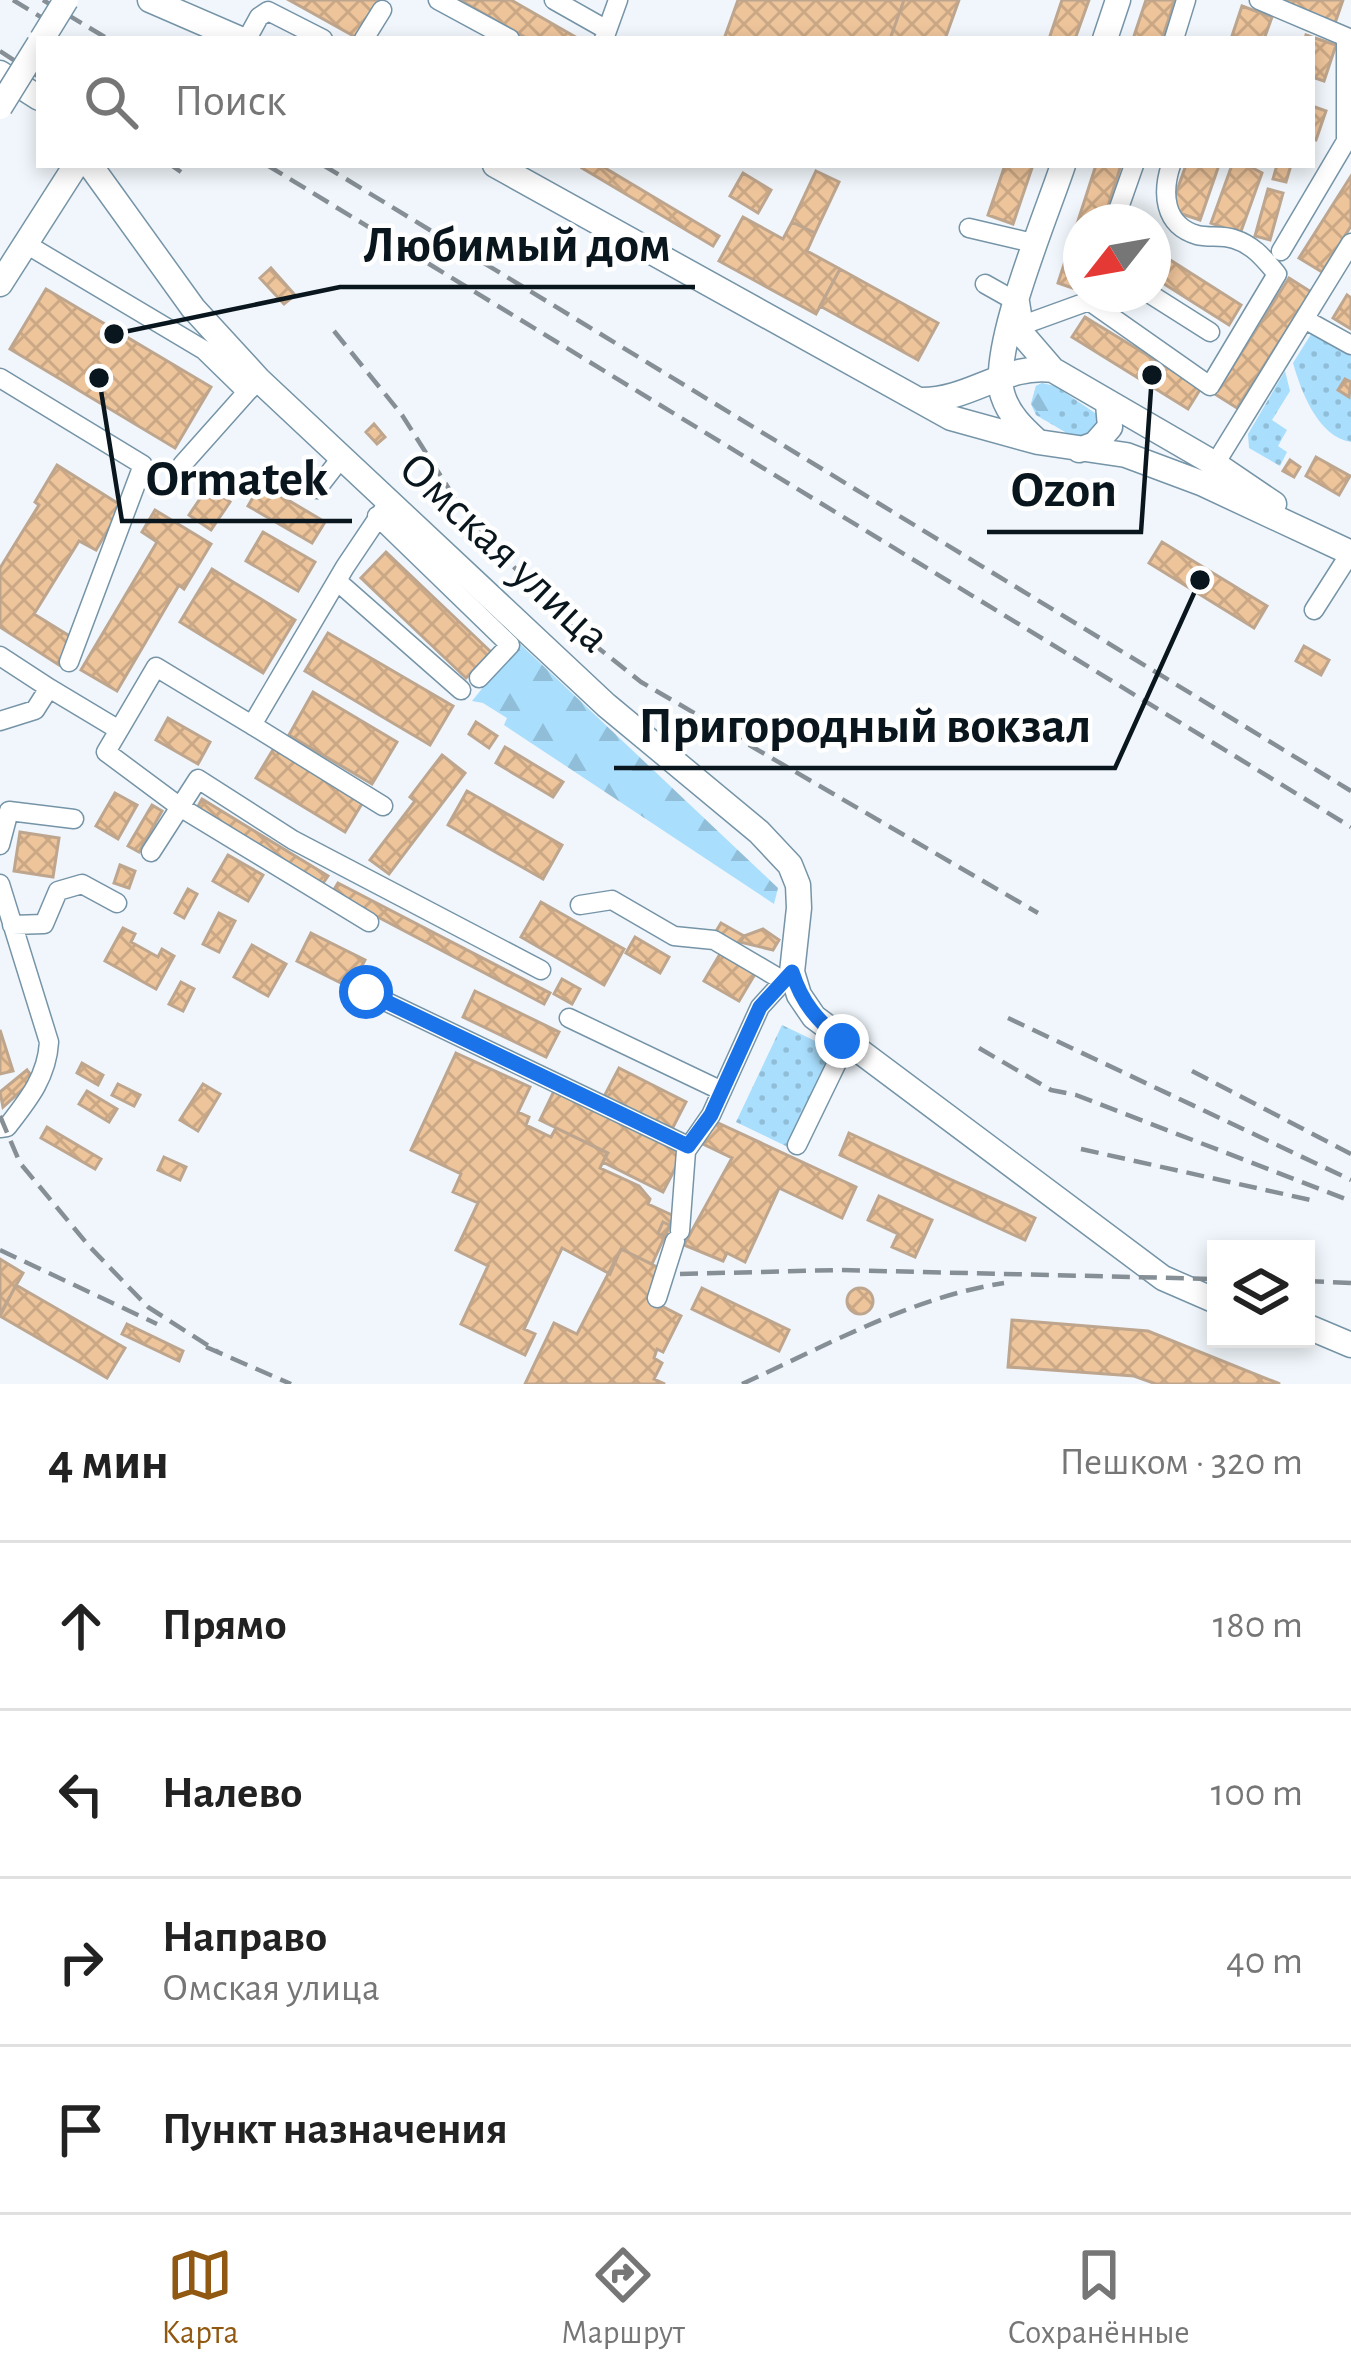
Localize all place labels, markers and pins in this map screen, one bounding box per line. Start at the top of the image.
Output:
callout: Любимый дом [340,200,695,287]
callout: Ormatek [122,434,352,521]
callout: Ozon [987,445,1141,532]
callout: Пригородный вокзал [614,681,1115,768]

